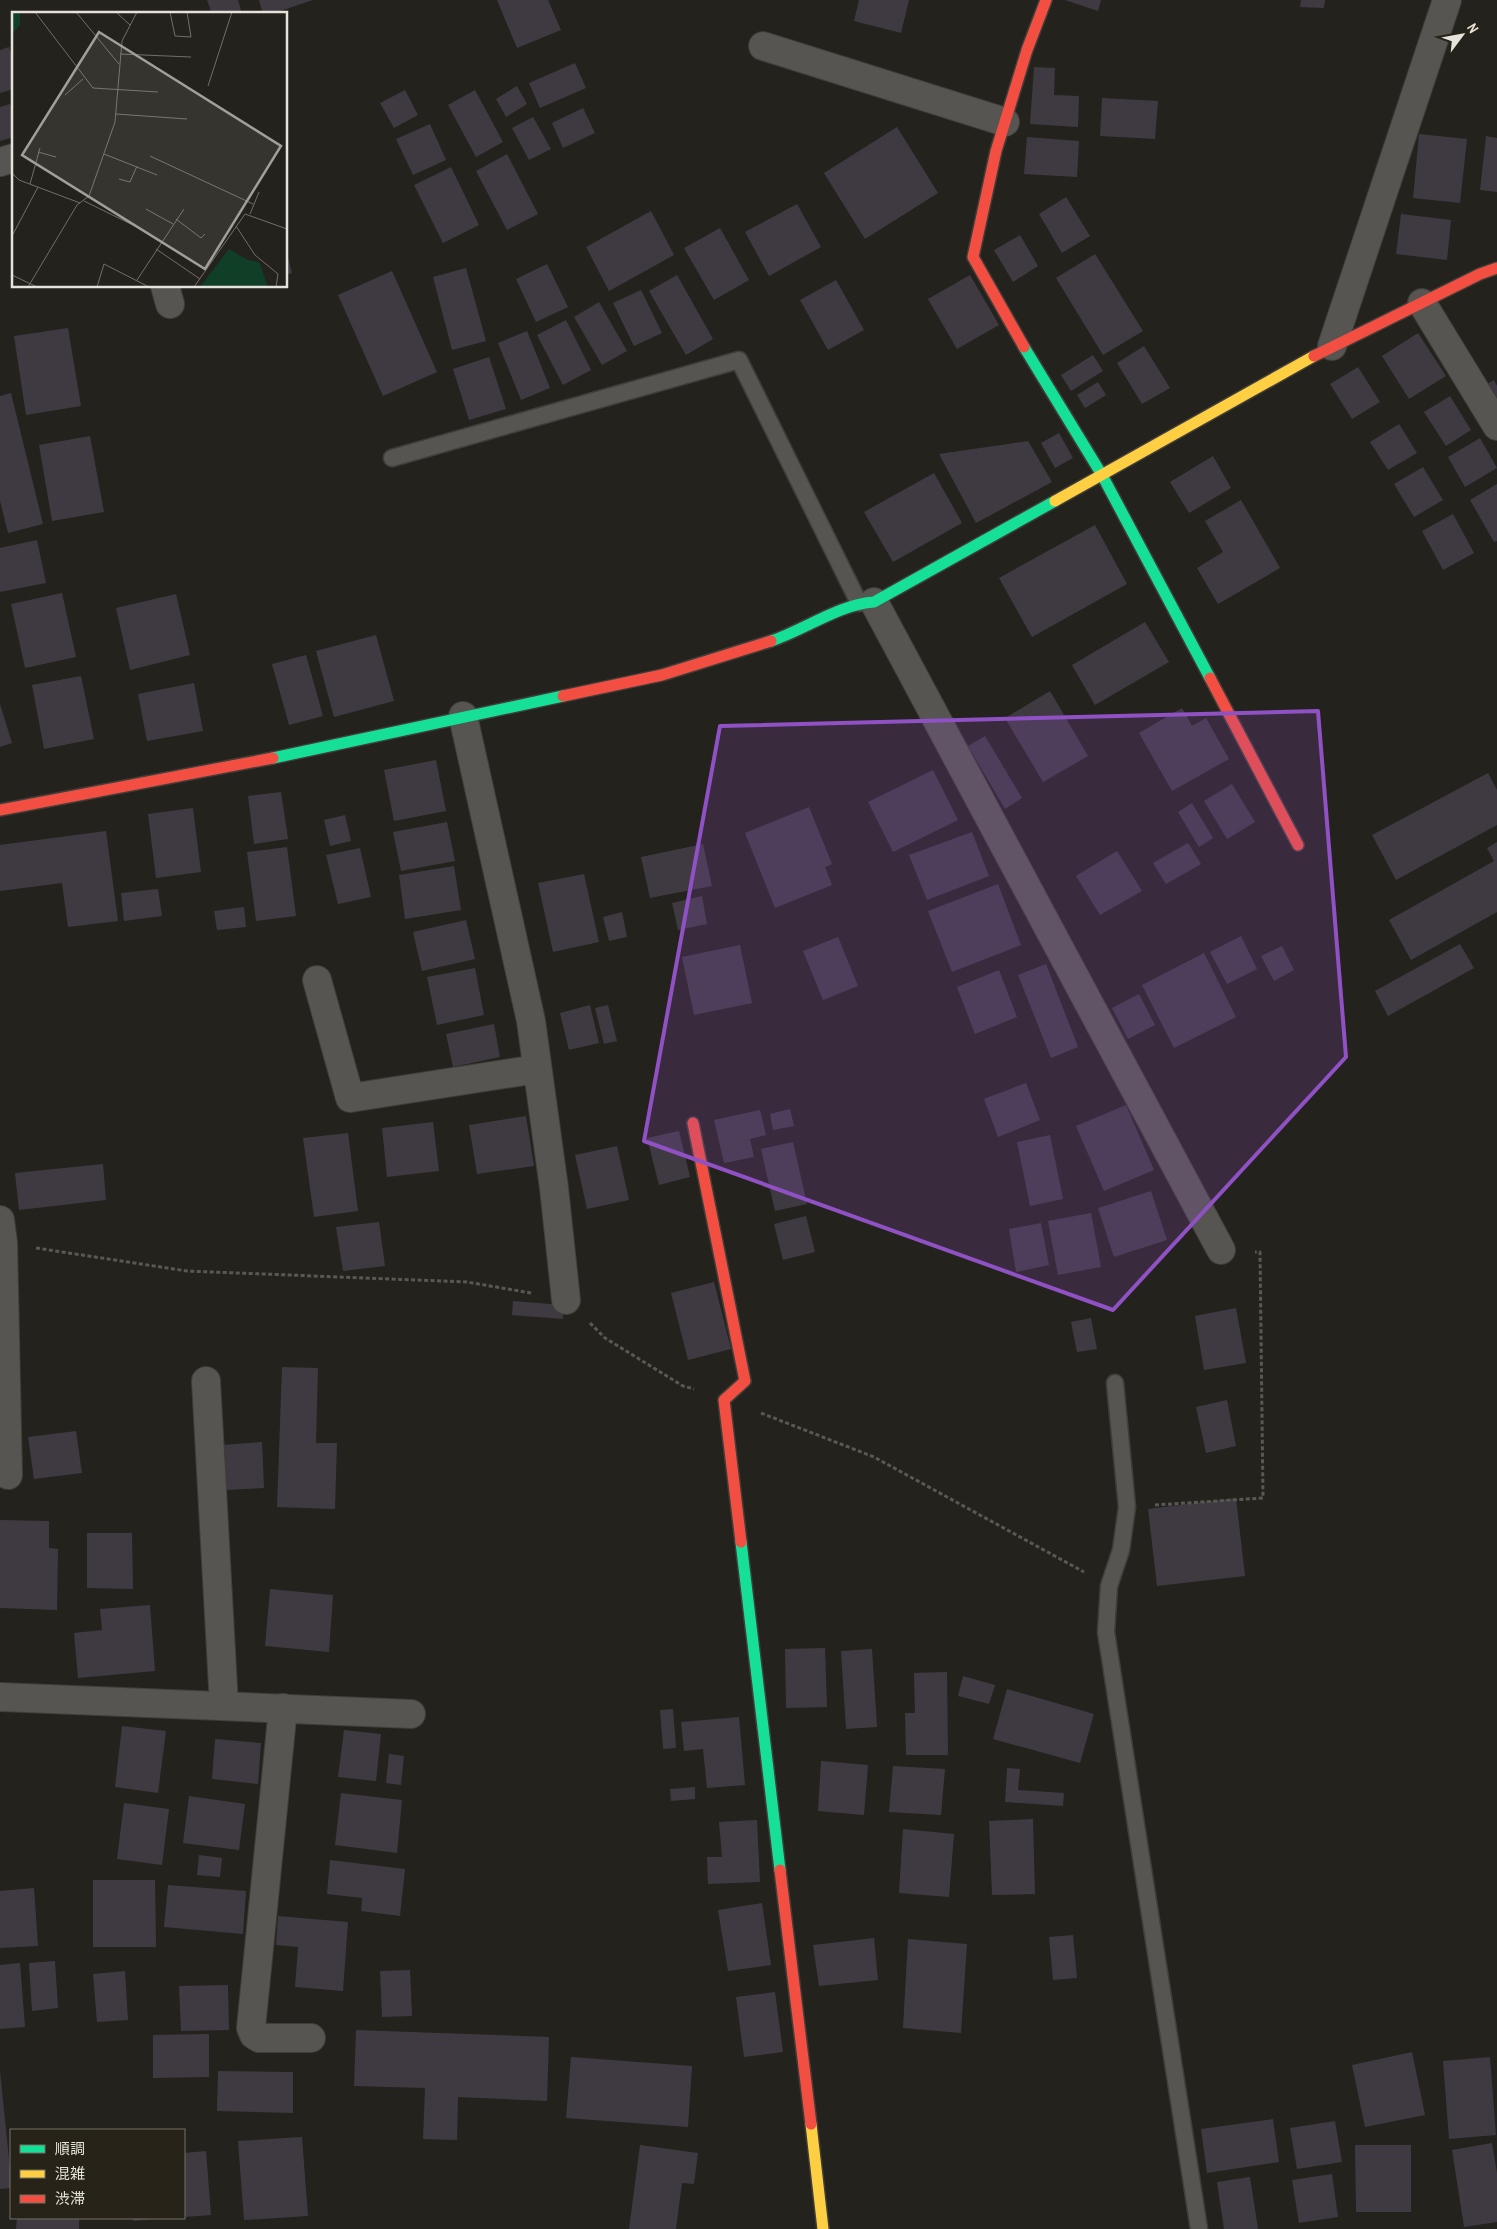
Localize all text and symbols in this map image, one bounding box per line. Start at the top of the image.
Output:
north arrow [1437,10,1487,60]
inset map [12,12,288,288]
text: N [1463,20,1483,36]
legend [10,2129,185,2219]
text: 順調 [55,2138,85,2159]
text: 混雑 [55,2163,85,2184]
text: 渋滞 [55,2188,85,2209]

